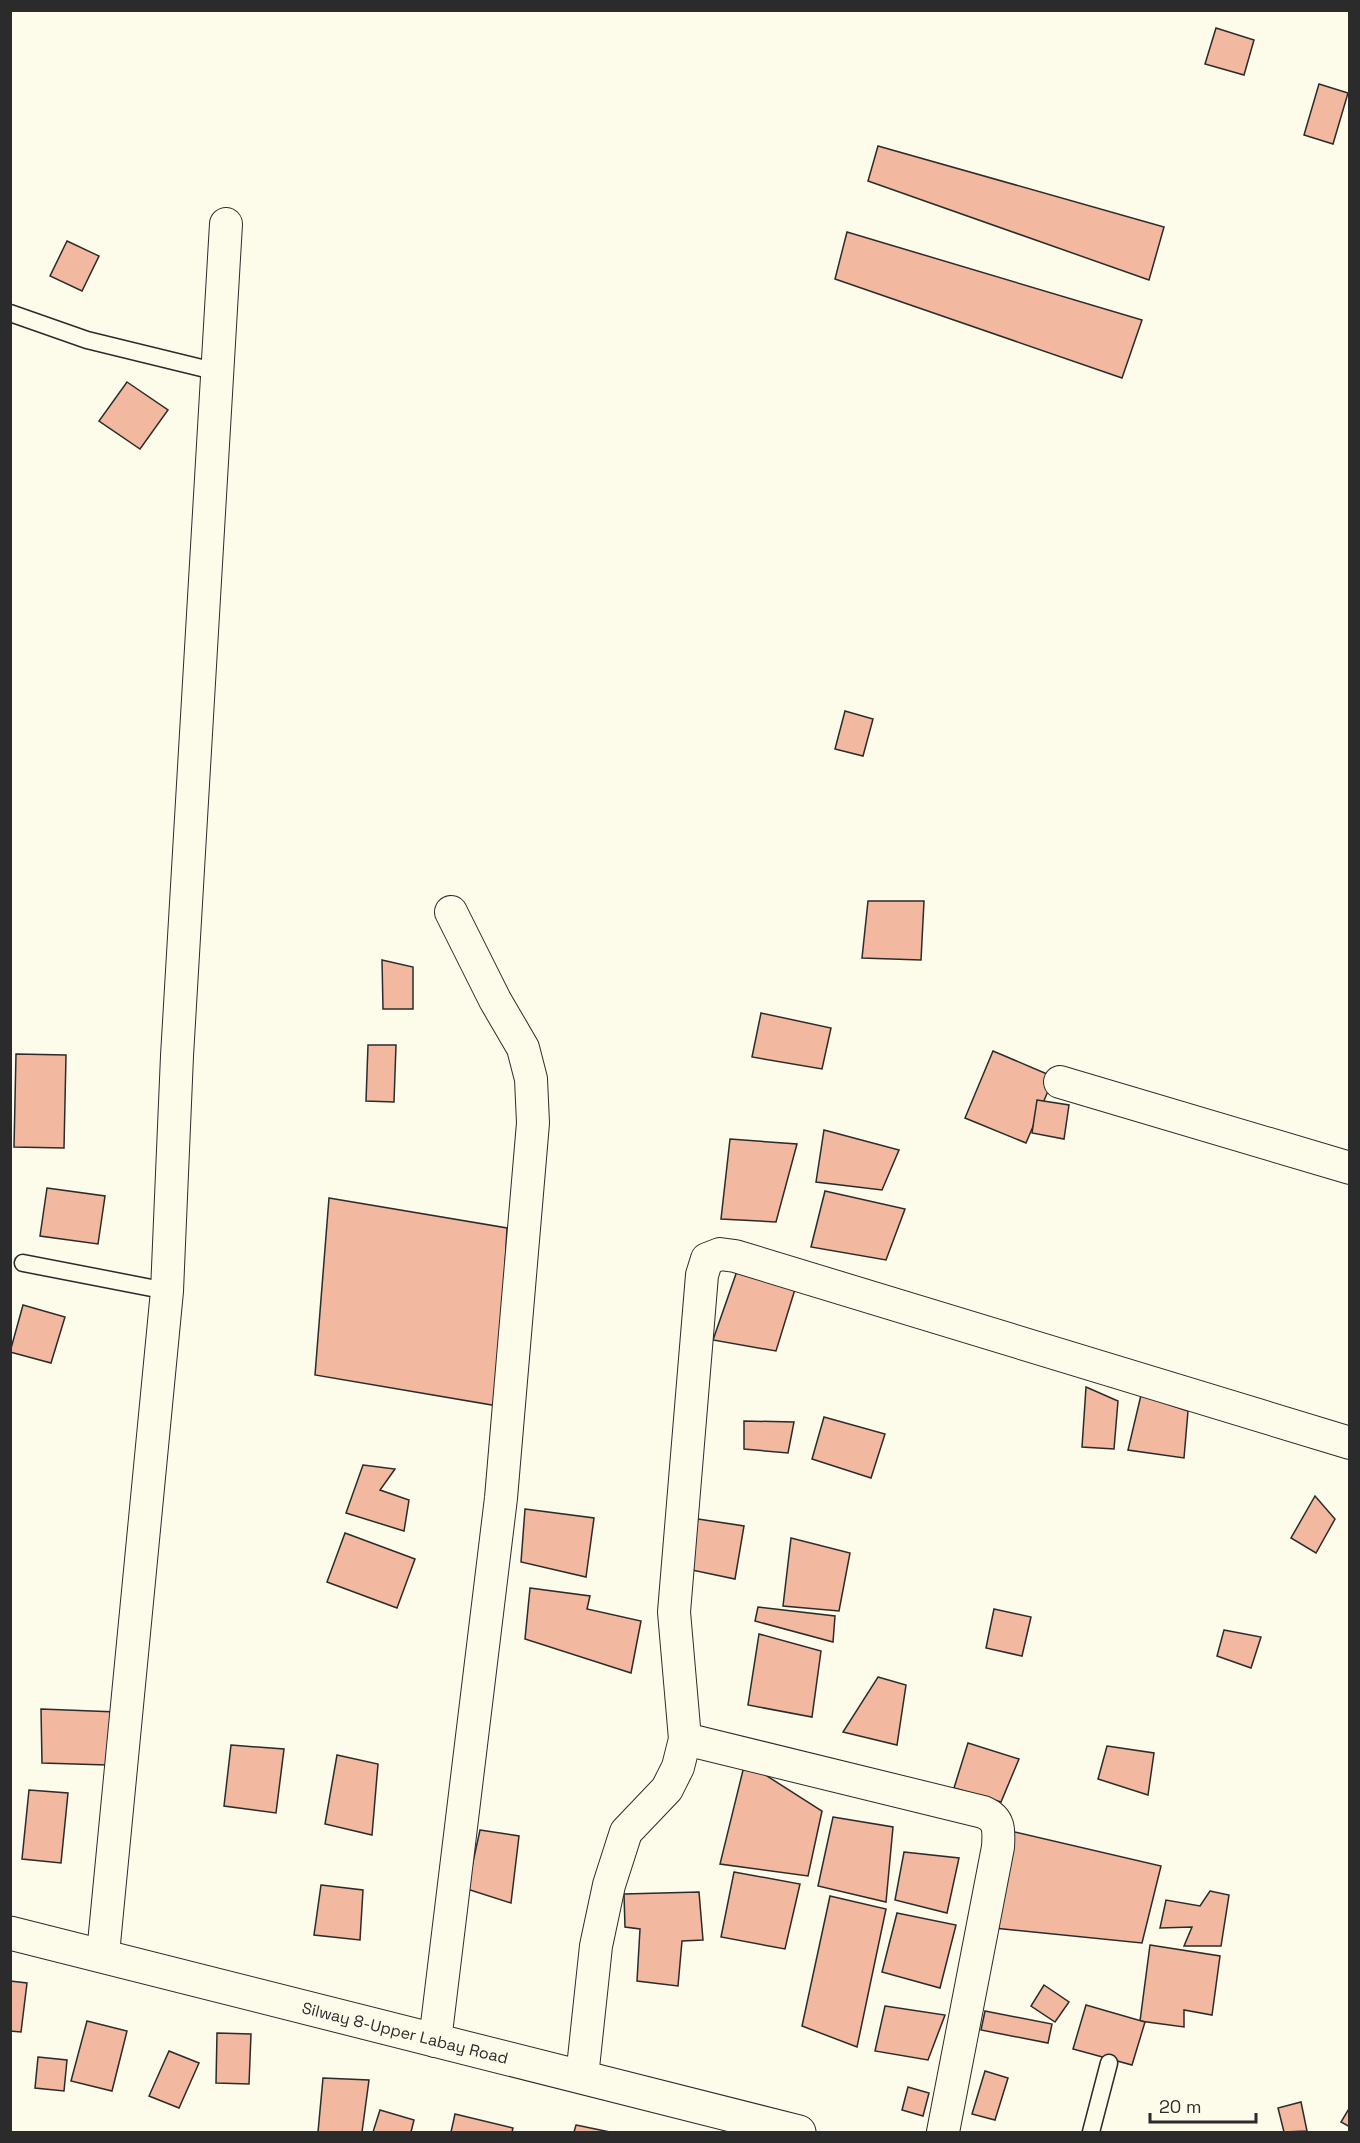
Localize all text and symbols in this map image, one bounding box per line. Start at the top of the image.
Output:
street label: Silway 8-Upper Labay Road [300,1997,510,2069]
scale bar [1150,2086,1256,2124]
text: 20 m [1159,2095,1202,2118]

